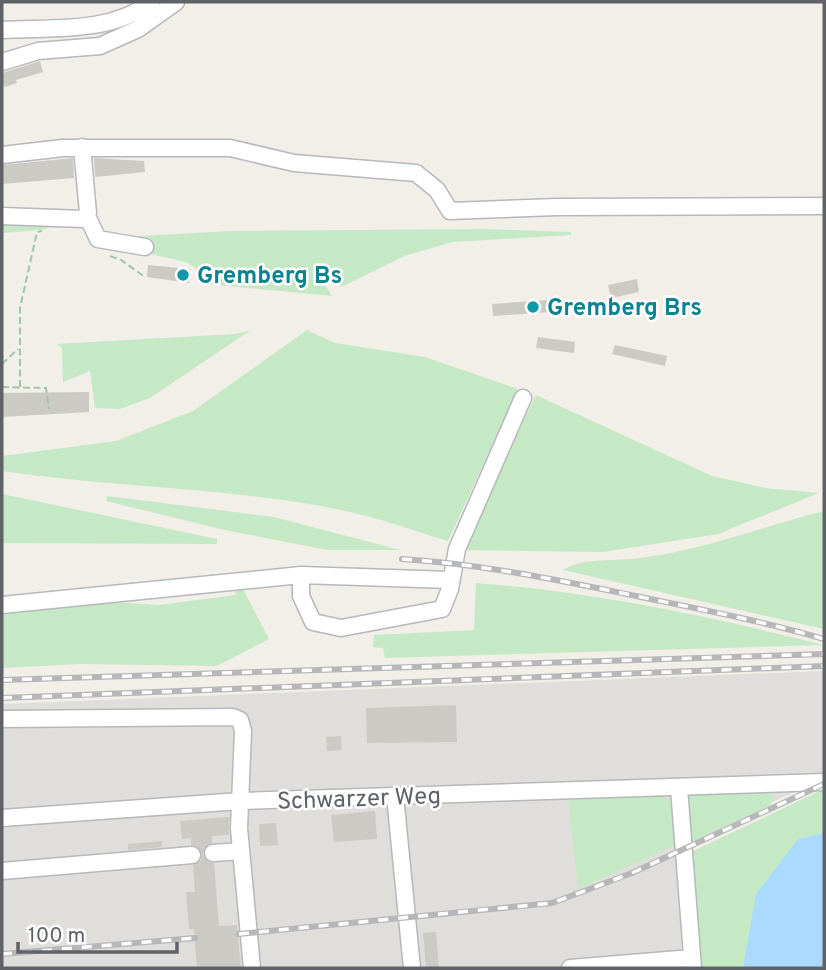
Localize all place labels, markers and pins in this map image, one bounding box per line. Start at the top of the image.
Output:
place label: Gremberg Bs [197,262,342,292]
marker: Gremberg Bs [175,267,191,283]
place label: Gremberg Brs [547,294,702,324]
marker: Gremberg Brs [525,299,541,315]

